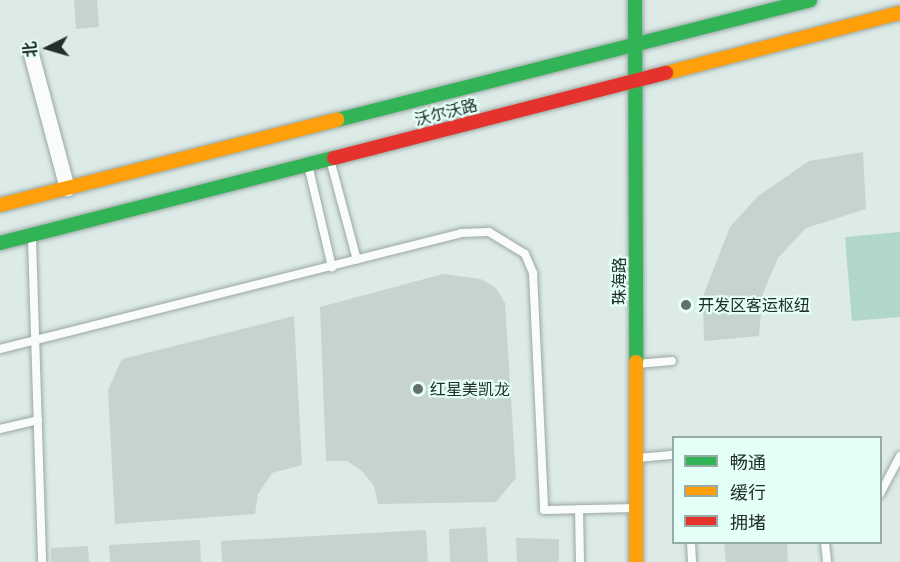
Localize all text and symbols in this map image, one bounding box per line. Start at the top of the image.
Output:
north arrow [18,18,78,78]
text: 北 [18,41,42,59]
street label: 沃尔沃路 [413,95,479,129]
street label: 珠海路 [609,257,629,305]
place label: 开发区客运枢纽 [698,295,810,315]
marker: 开发区客运枢纽 [679,298,693,312]
place label: 红星美凯龙 [430,379,510,399]
marker: 红星美凯龙 [411,382,425,396]
legend [672,436,882,544]
text: 畅通 [730,450,766,474]
text: 缓行 [730,480,766,504]
text: 拥堵 [730,510,766,534]

